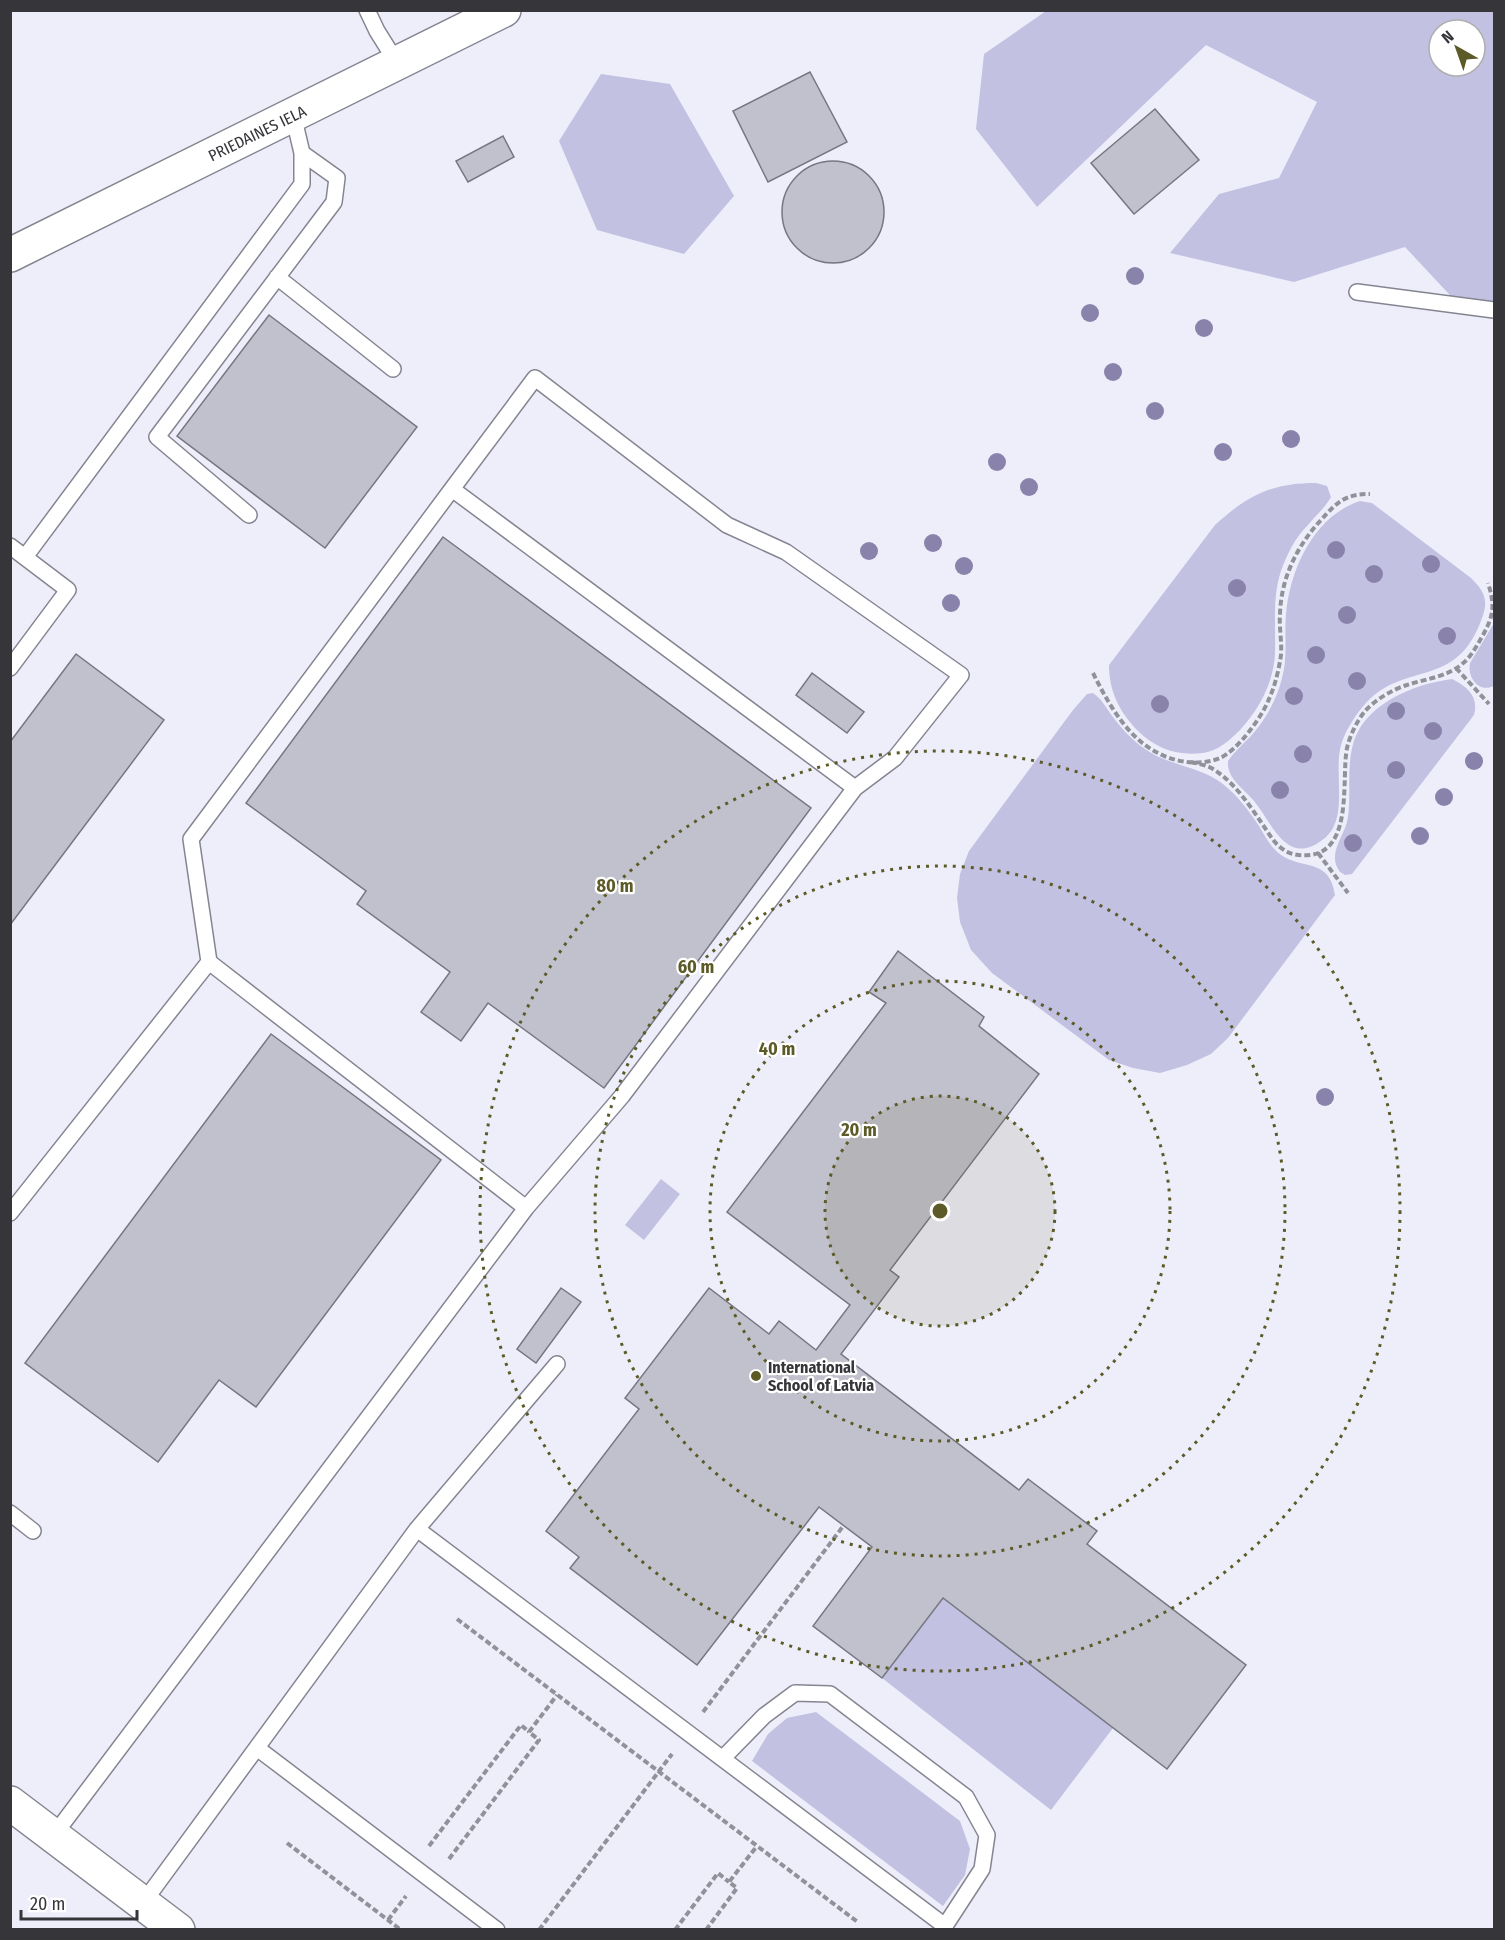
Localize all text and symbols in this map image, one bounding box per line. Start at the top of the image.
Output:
north arrow [1427,18,1487,78]
text: N [1438,27,1457,47]
street label: PRIEDAINES IELA [205,101,310,165]
text: 80 m [597,875,633,897]
text: 60 m [678,956,714,978]
text: 40 m [759,1038,795,1060]
text: 20 m [840,1119,877,1141]
centre of rings [930,1201,950,1221]
place label: International School of Latvia [768,1358,874,1395]
marker: International School of Latvia [749,1369,763,1383]
scale bar [21,1883,136,1921]
text: 20 m [30,1893,65,1915]

